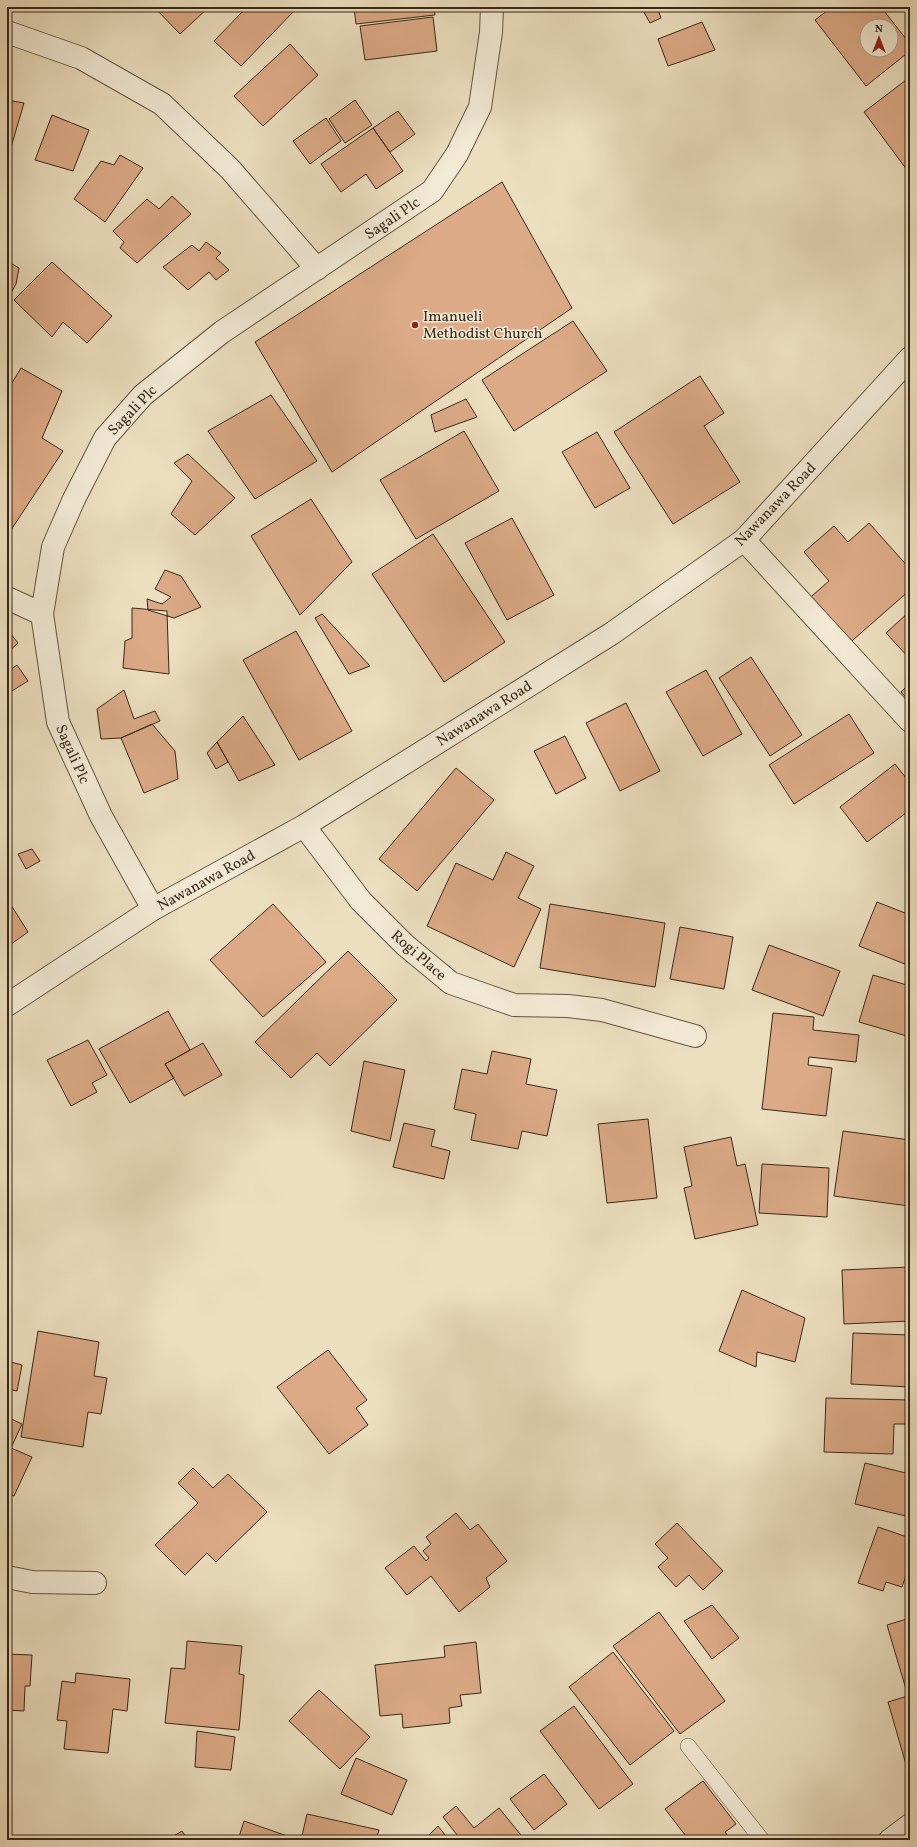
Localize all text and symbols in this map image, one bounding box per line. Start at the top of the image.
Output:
north arrow [859,18,899,58]
text: N [875,22,883,37]
street label: Sagali Plc [361,193,425,246]
place label: Imanueli Methodist Church [423,307,542,345]
marker: Imanueli Methodist Church [410,320,420,330]
street label: Sagali Plc [104,381,163,441]
street label: Nawanawa Road [731,458,822,552]
street label: Nawanawa Road [433,676,537,752]
street label: Sagali Plc [49,722,94,788]
street label: Nawanawa Road [154,846,260,917]
street label: Rogi Place [386,926,450,986]

